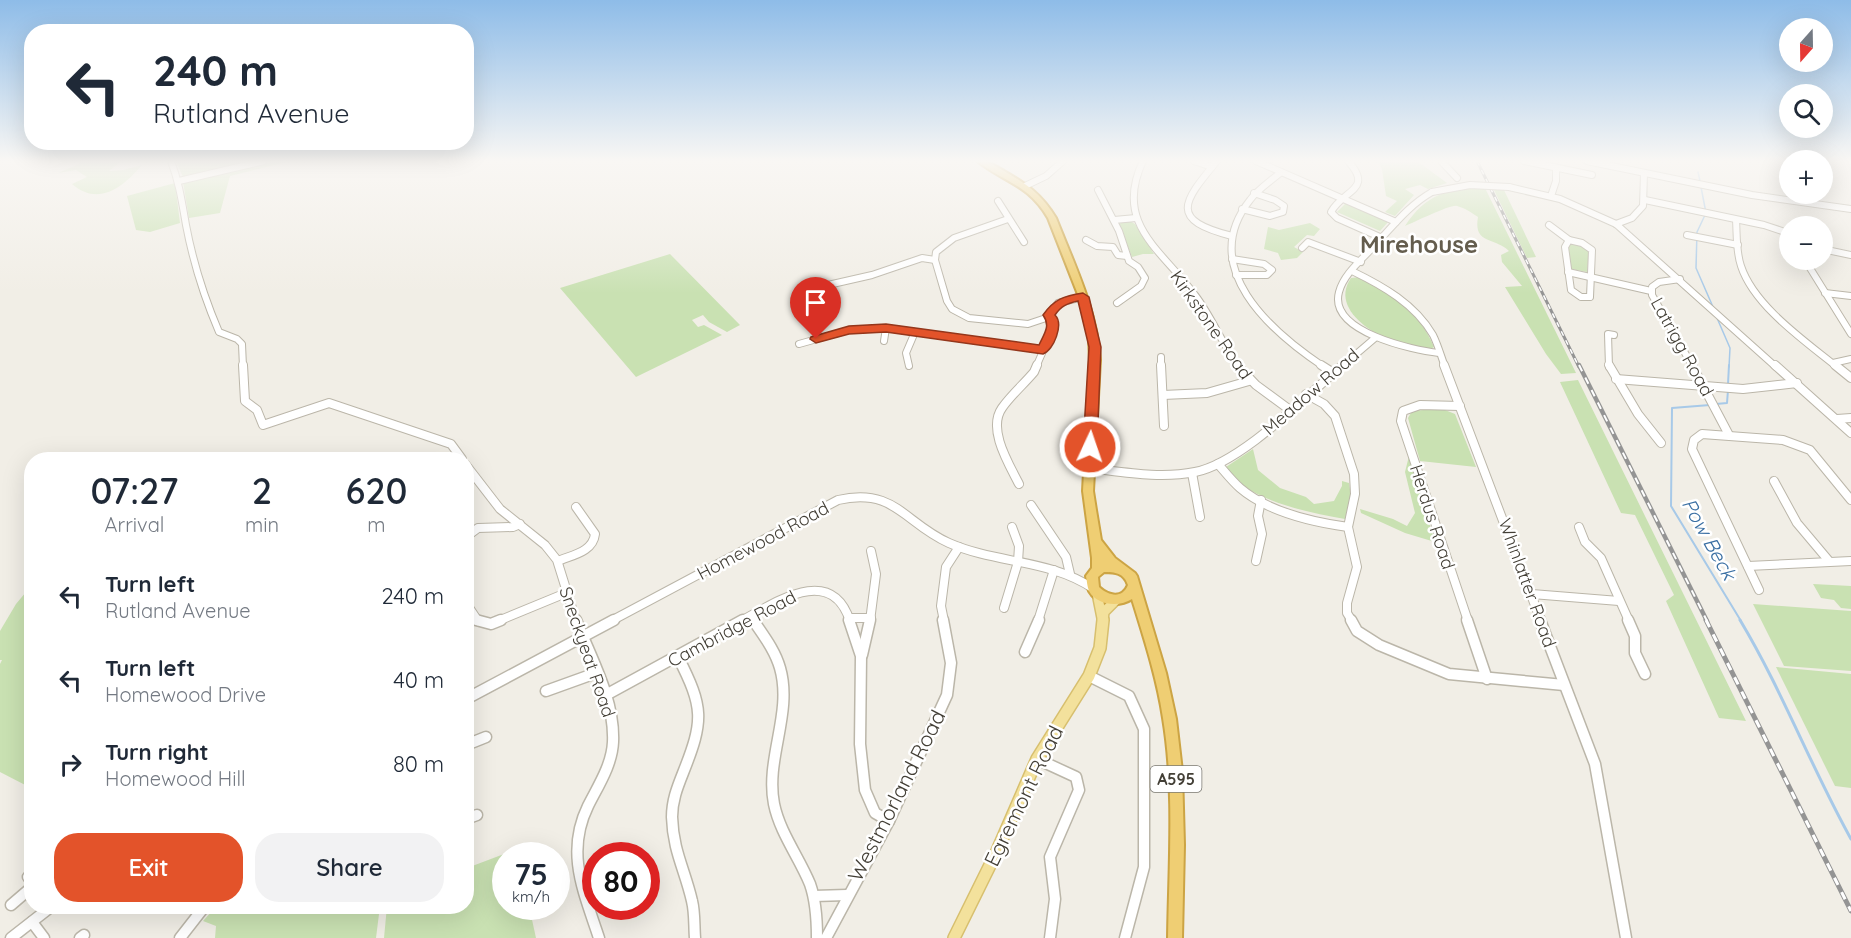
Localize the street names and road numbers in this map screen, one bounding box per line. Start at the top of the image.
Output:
street label: Kirkstone Road [1165,266,1258,384]
street label: Latrigg Road [1646,293,1719,400]
street label: Meadow Road [1257,343,1364,440]
street label: Herdus Road [1405,461,1460,572]
street label: Homewood Road [693,496,833,585]
street label: Whinlatter Road [1493,515,1561,651]
street label: Sneckyeat Road [554,584,621,720]
street label: Cambridge Road [664,585,800,672]
street label: Westmorland Road [842,705,951,886]
street label: Egremont Road [978,721,1068,870]
road number: A595 [1150,766,1202,792]

